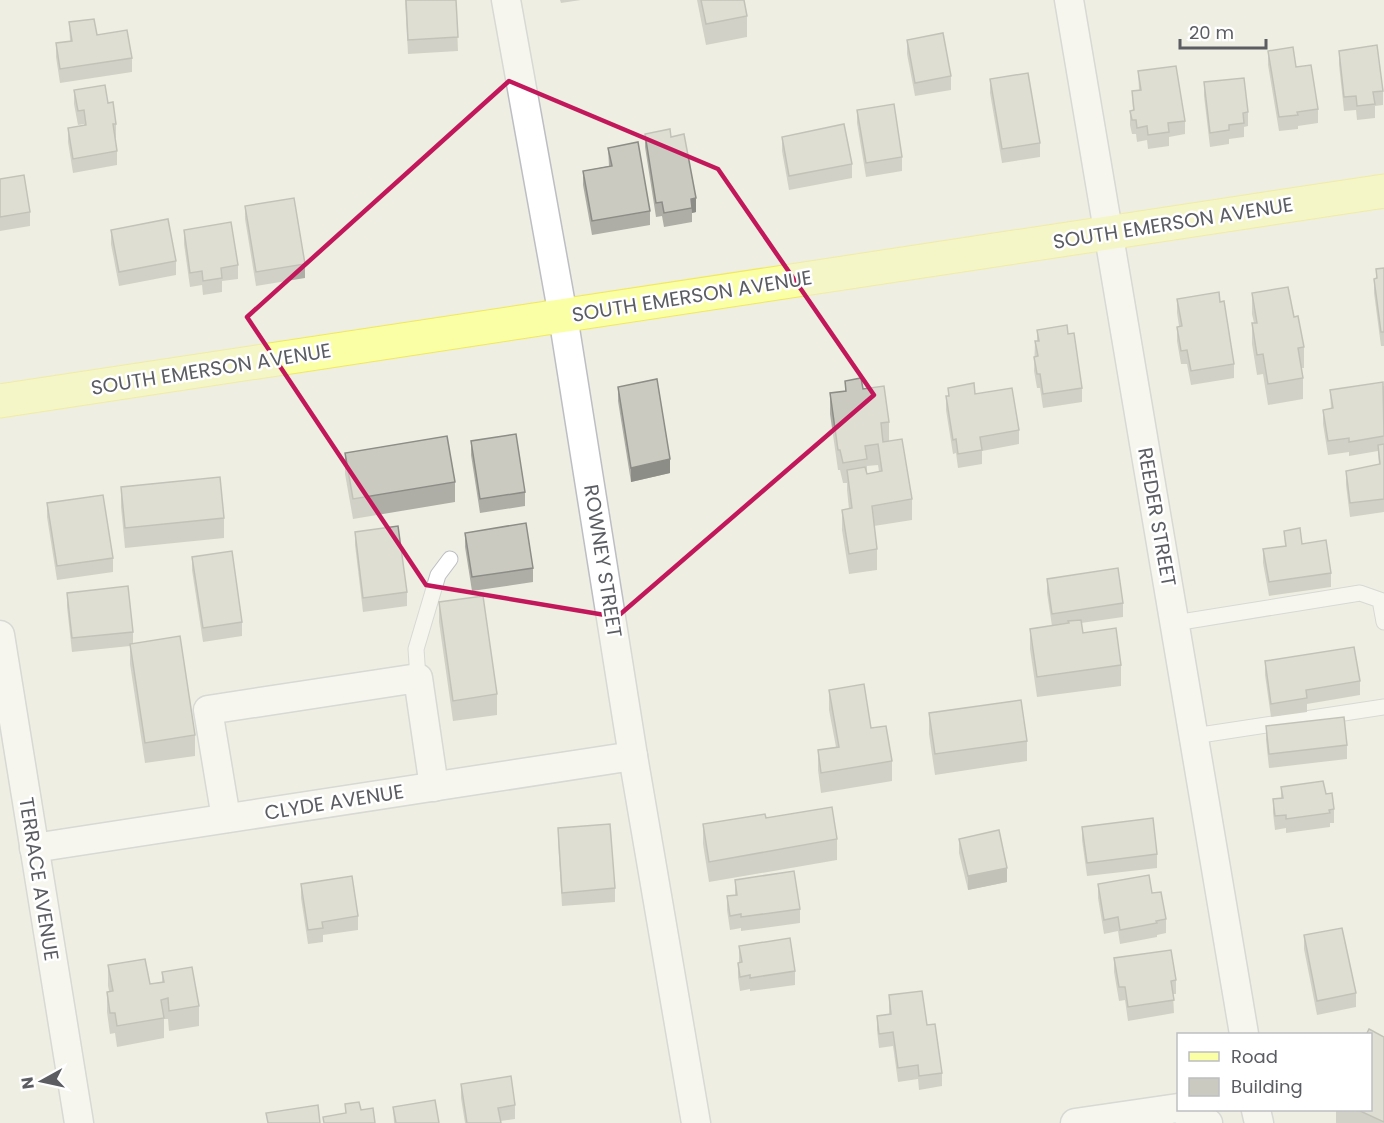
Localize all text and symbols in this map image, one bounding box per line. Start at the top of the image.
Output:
scale bar [1180,12,1266,50]
text: 20 m [1189,20,1234,45]
street label: SOUTH EMERSON AVENUE [1051,190,1295,256]
street label: SOUTH EMERSON AVENUE [570,263,814,329]
street label: SOUTH EMERSON AVENUE [89,336,333,402]
street label: REEDER STREET [1131,445,1183,589]
street label: ROWNEY STREET [577,482,629,640]
street label: CLYDE AVENUE [262,777,406,827]
street label: TERRACE AVENUE [12,795,66,963]
legend [1177,1033,1372,1111]
text: Road [1231,1044,1278,1069]
north arrow [12,1051,72,1111]
text: Building [1231,1074,1303,1099]
text: N [15,1075,40,1091]

